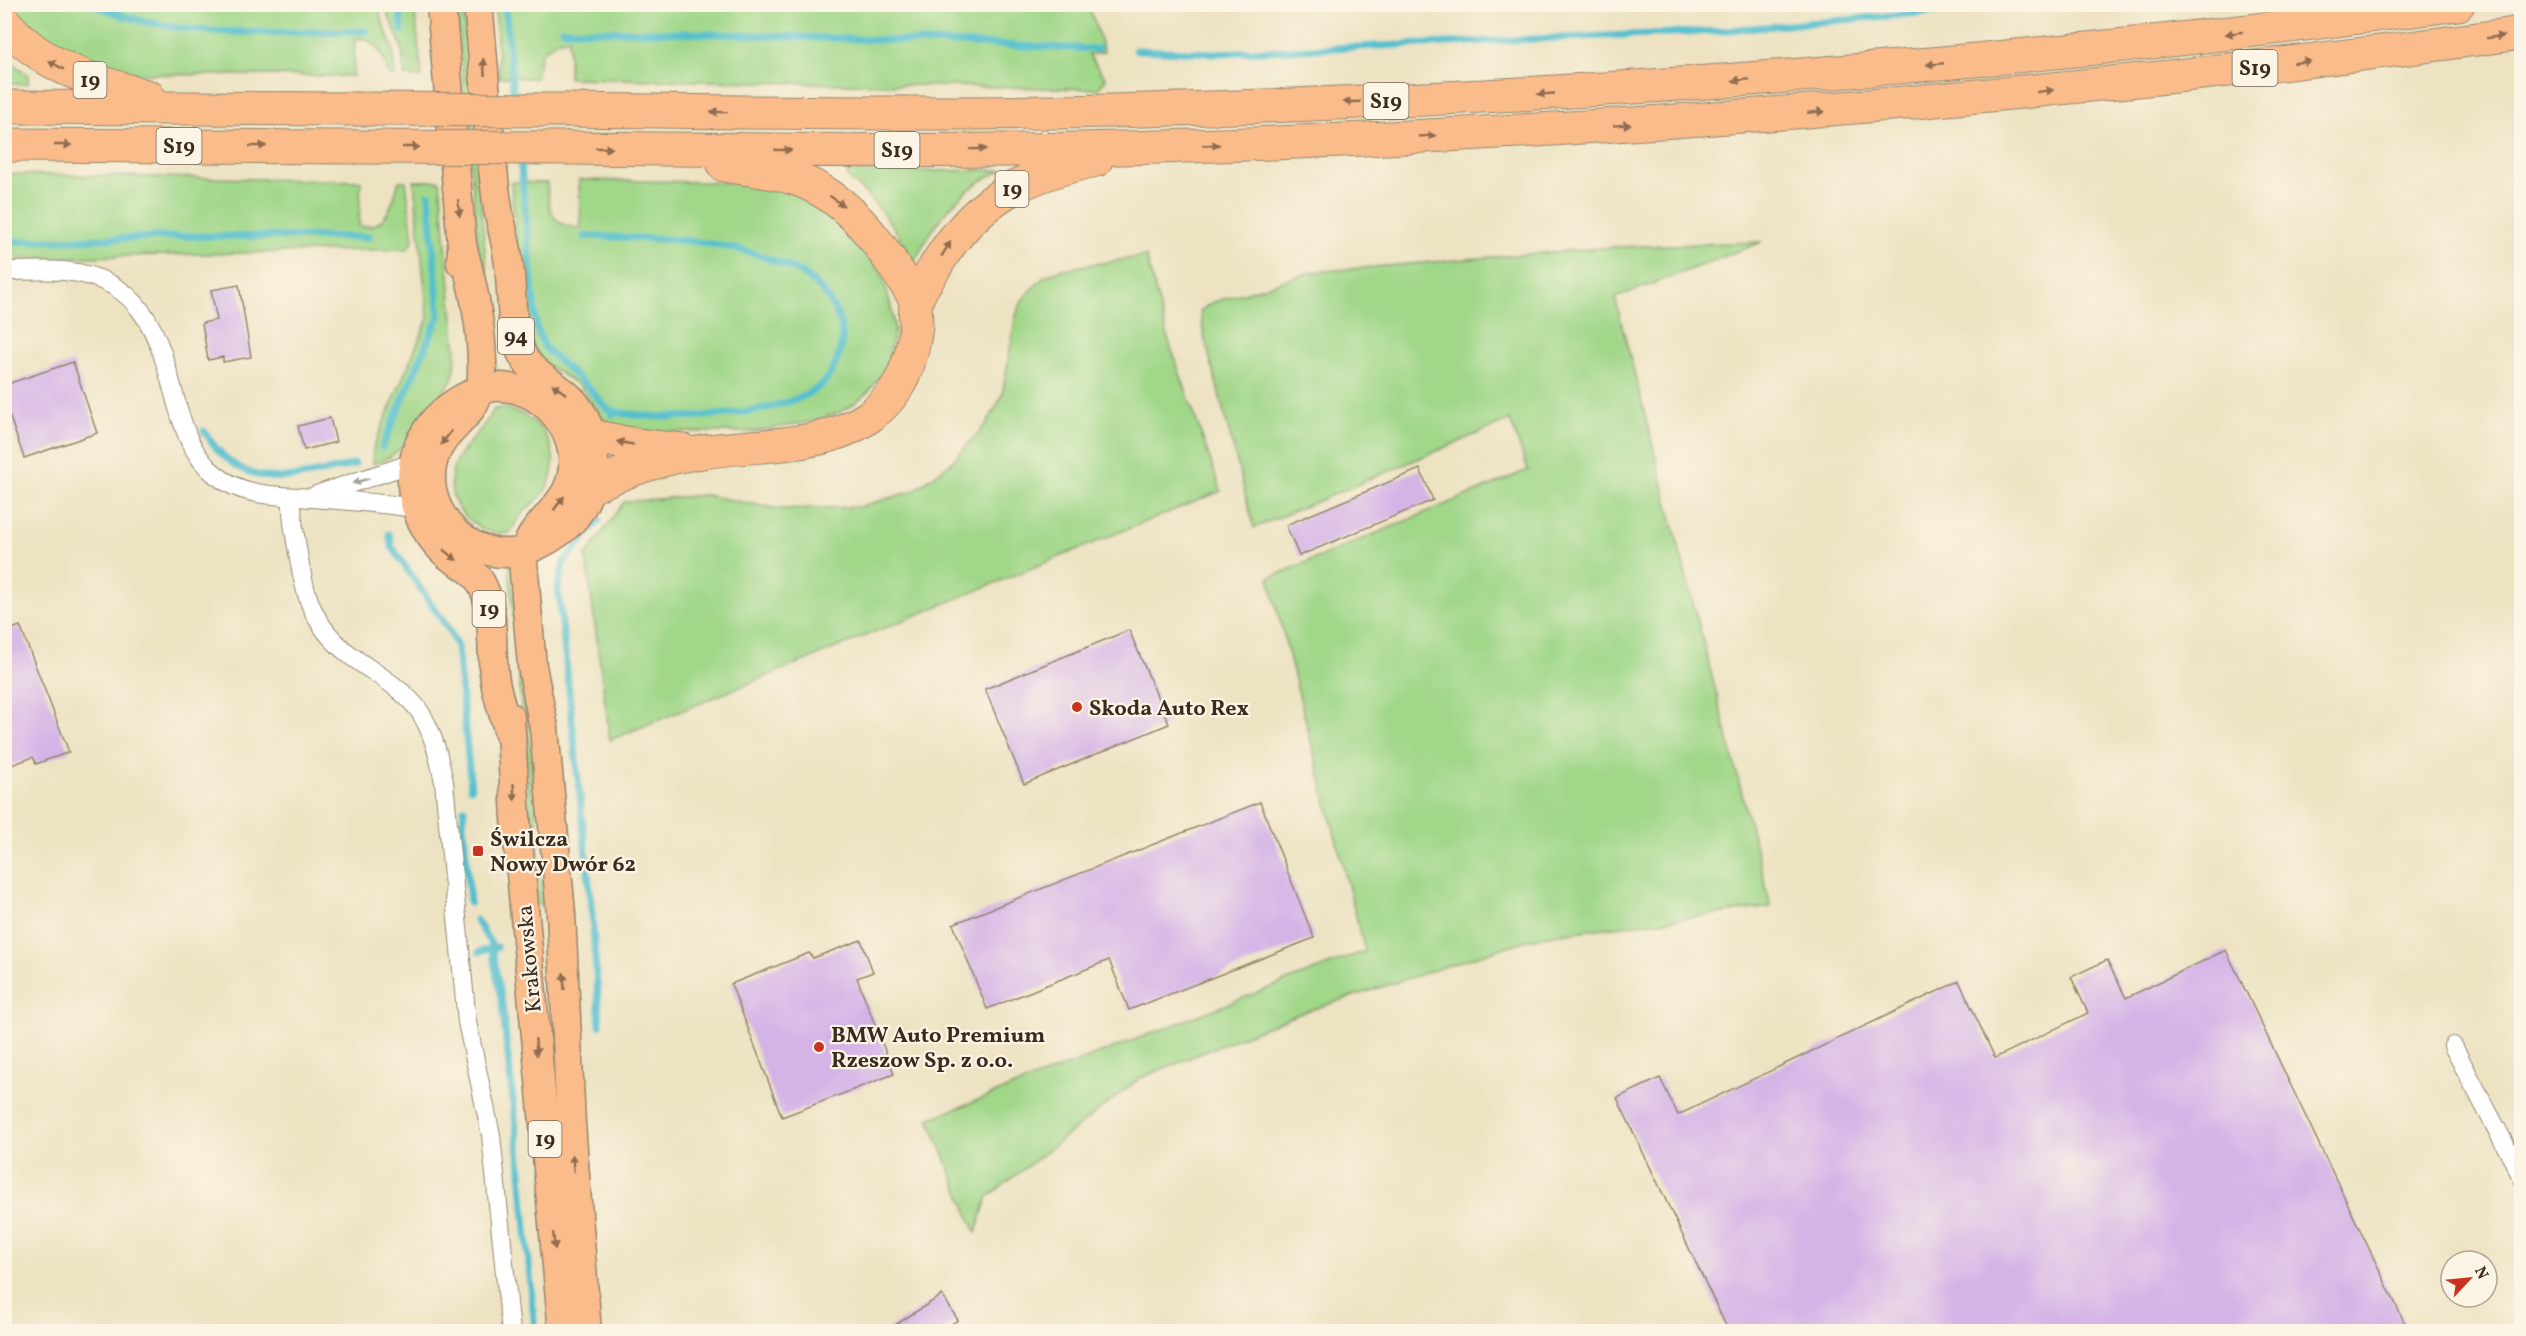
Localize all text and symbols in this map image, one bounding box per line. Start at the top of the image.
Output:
one-way arrow [2224,28,2243,38]
one-way arrow [2486,32,2505,42]
road number: S19 [2232,50,2278,86]
one-way arrow [479,58,489,77]
one-way arrow [2292,58,2311,67]
one-way arrow [1926,59,1945,69]
one-way arrow [47,60,64,70]
road number: 19 [74,62,106,98]
one-way arrow [1731,75,1750,85]
road number: S19 [1364,83,1408,119]
one-way arrow [2036,86,2055,95]
one-way arrow [1537,89,1556,98]
one-way arrow [1342,98,1361,107]
one-way arrow [710,107,729,117]
one-way arrow [1807,107,1826,117]
one-way arrow [1612,120,1631,130]
road number: S19 [156,128,201,164]
one-way arrow [1418,131,1437,141]
road number: S19 [874,132,920,168]
one-way arrow [53,140,72,150]
one-way arrow [1202,140,1221,150]
one-way arrow [248,141,267,151]
one-way arrow [402,142,421,152]
one-way arrow [595,143,614,153]
one-way arrow [968,144,987,154]
one-way arrow [773,145,792,155]
road number: 19 [996,171,1028,207]
one-way arrow [829,195,845,206]
one-way arrow [454,198,464,217]
one-way arrow [941,241,952,257]
road number: 94 [498,318,534,354]
one-way arrow [551,383,566,395]
one-way arrow [440,430,452,446]
one-way arrow [615,438,634,447]
one-way arrow [352,477,370,486]
one-way arrow [553,495,566,511]
one-way arrow [442,549,458,562]
road number: 19 [472,591,506,627]
place label: Skoda Auto Rex [1089,694,1249,725]
marker: Skoda Auto Rex [1070,700,1084,714]
one-way arrow [509,783,518,802]
place label: Świlcza Nowy Dwór 62 [490,825,636,881]
marker: Świlcza Nowy Dwór 62 [471,844,485,858]
street label: Krakowska [510,904,551,1014]
one-way arrow [559,971,568,990]
place label: BMW Auto Premium Rzeszow Sp. z o.o. [831,1021,1045,1077]
one-way arrow [531,1037,541,1056]
marker: BMW Auto Premium Rzeszow Sp. z o.o. [812,1040,826,1054]
road number: 19 [528,1121,562,1157]
one-way arrow [569,1153,578,1172]
one-way arrow [549,1232,559,1251]
north arrow [2439,1249,2499,1309]
text: N [2468,1263,2493,1284]

